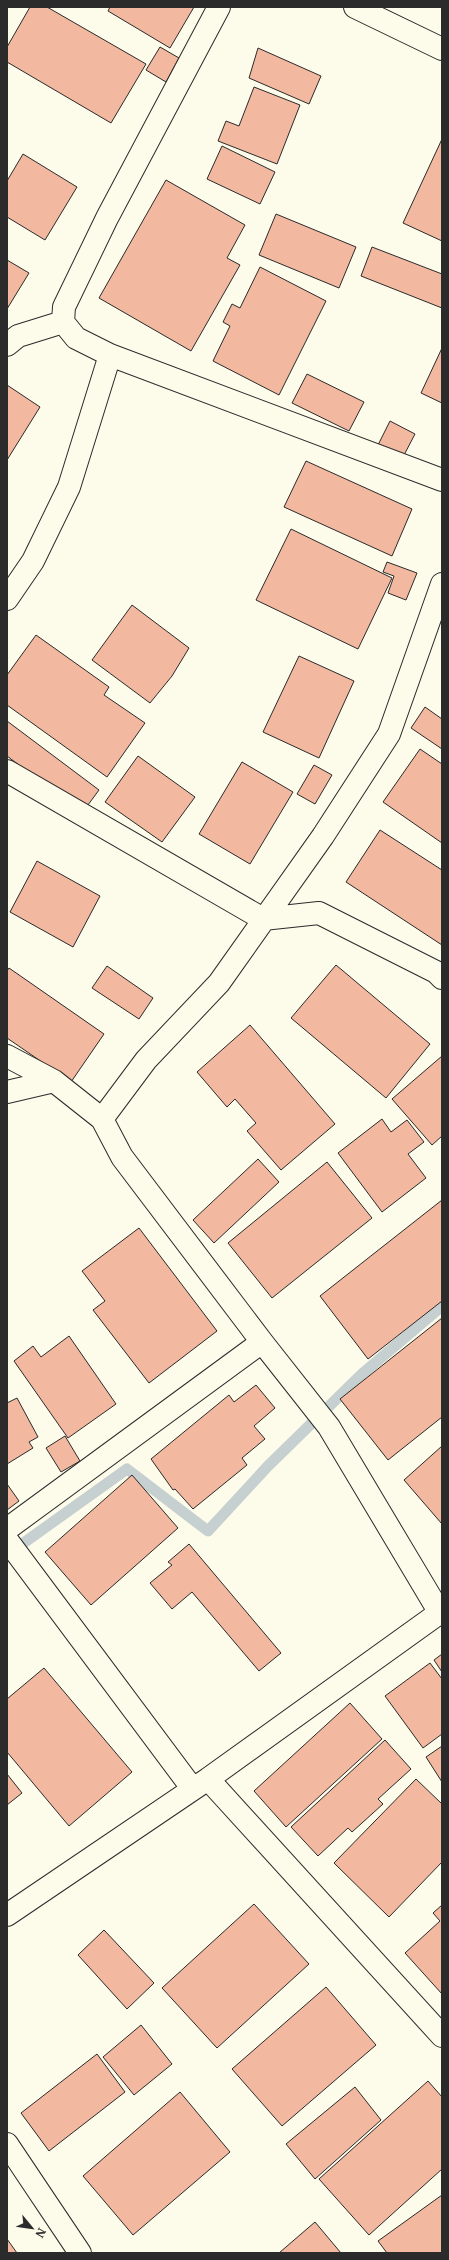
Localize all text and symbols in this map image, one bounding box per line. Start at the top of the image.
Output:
north arrow [12,2208,52,2248]
text: N [32,2226,49,2240]

